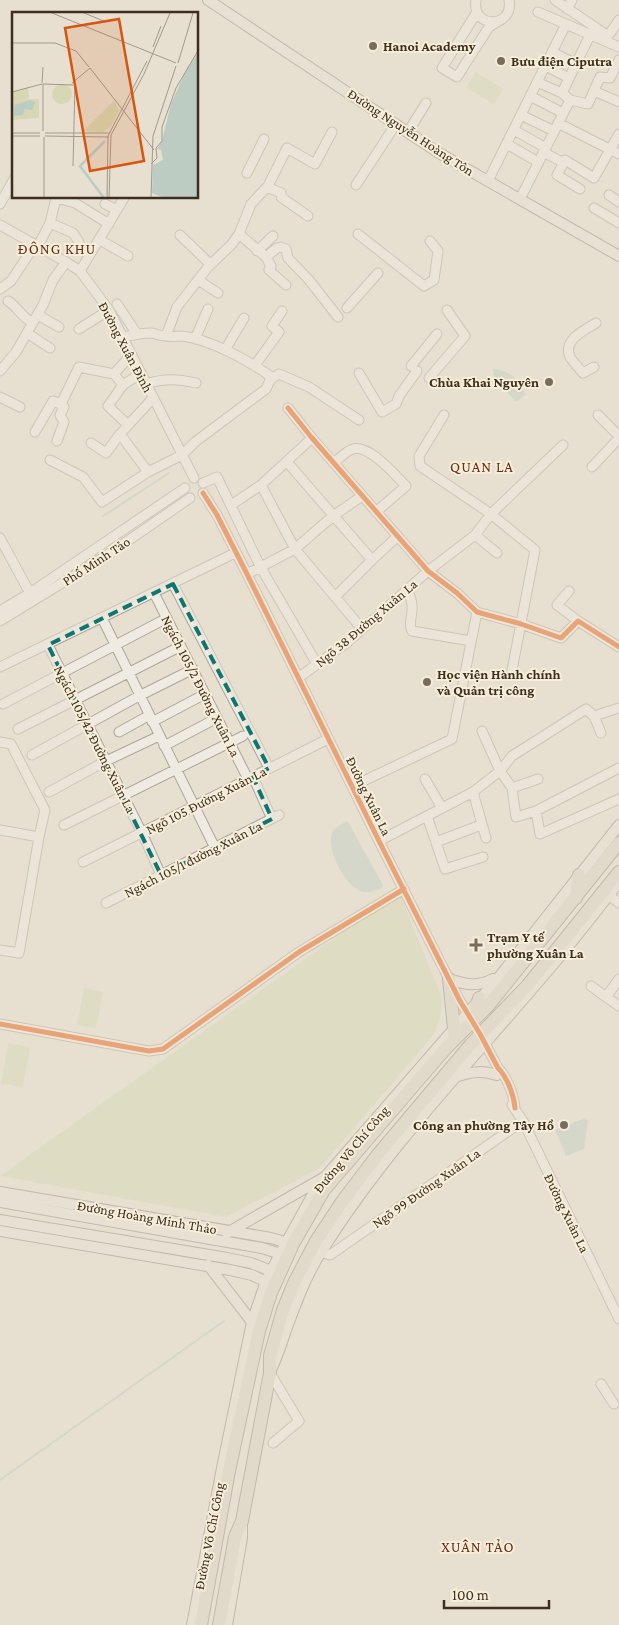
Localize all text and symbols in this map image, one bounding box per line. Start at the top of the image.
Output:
inset map [12,12,199,199]
place label: Hanoi Academy [383,38,476,54]
marker: Hanoi Academy [367,40,379,52]
place label: Bưu điện Ciputra [511,53,612,69]
marker: Bưu điện Ciputra [495,55,507,67]
street label: Đường Nguyễn Hoàng Tôn [345,85,478,179]
district label: ĐÔNG KHU [18,241,96,257]
street label: Đường Xuân Đỉnh [95,299,157,396]
place label: Chùa Khai Nguyên [429,374,539,390]
marker: Chùa Khai Nguyên [543,376,555,388]
district label: QUAN LA [450,459,514,475]
street label: Phố Minh Tảo [59,533,133,589]
street label: Ngõ 38 Đường Xuân La [312,575,421,670]
street label: Ngách 105/2 Đường Xuân La [158,613,244,760]
street label: Ngách 105/42 Đường Xuân La [51,663,139,816]
place label: Học viện Hành chính và Quản trị công [436,666,561,698]
marker: Học viện Hành chính và Quản trị công [421,676,433,688]
street label: Đường Xuân La [343,754,395,839]
street label: Ngõ 105 Đường Xuân La [143,762,269,837]
street label: Ngách 105/1 đường Xuân La [121,817,265,901]
place label: Trạm Y tế phường Xuân La [487,929,584,961]
marker: Trạm Y tế phường Xuân La [469,938,483,952]
street label: Đường Võ Chí Công [310,1102,392,1196]
place label: Công an phường Tây Hồ [413,1117,554,1133]
marker: Công an phường Tây Hồ [558,1119,570,1131]
street label: Ngõ 99 Đường Xuân La [369,1144,483,1231]
street label: Đường Xuân La [541,1171,593,1256]
street label: Đường Hoàng Minh Thảo [76,1197,218,1237]
street label: Đường Võ Chí Công [191,1481,227,1591]
district label: XUÂN TẢO [441,1539,515,1555]
scale bar [444,1578,549,1610]
text: 100 m [452,1587,489,1603]

